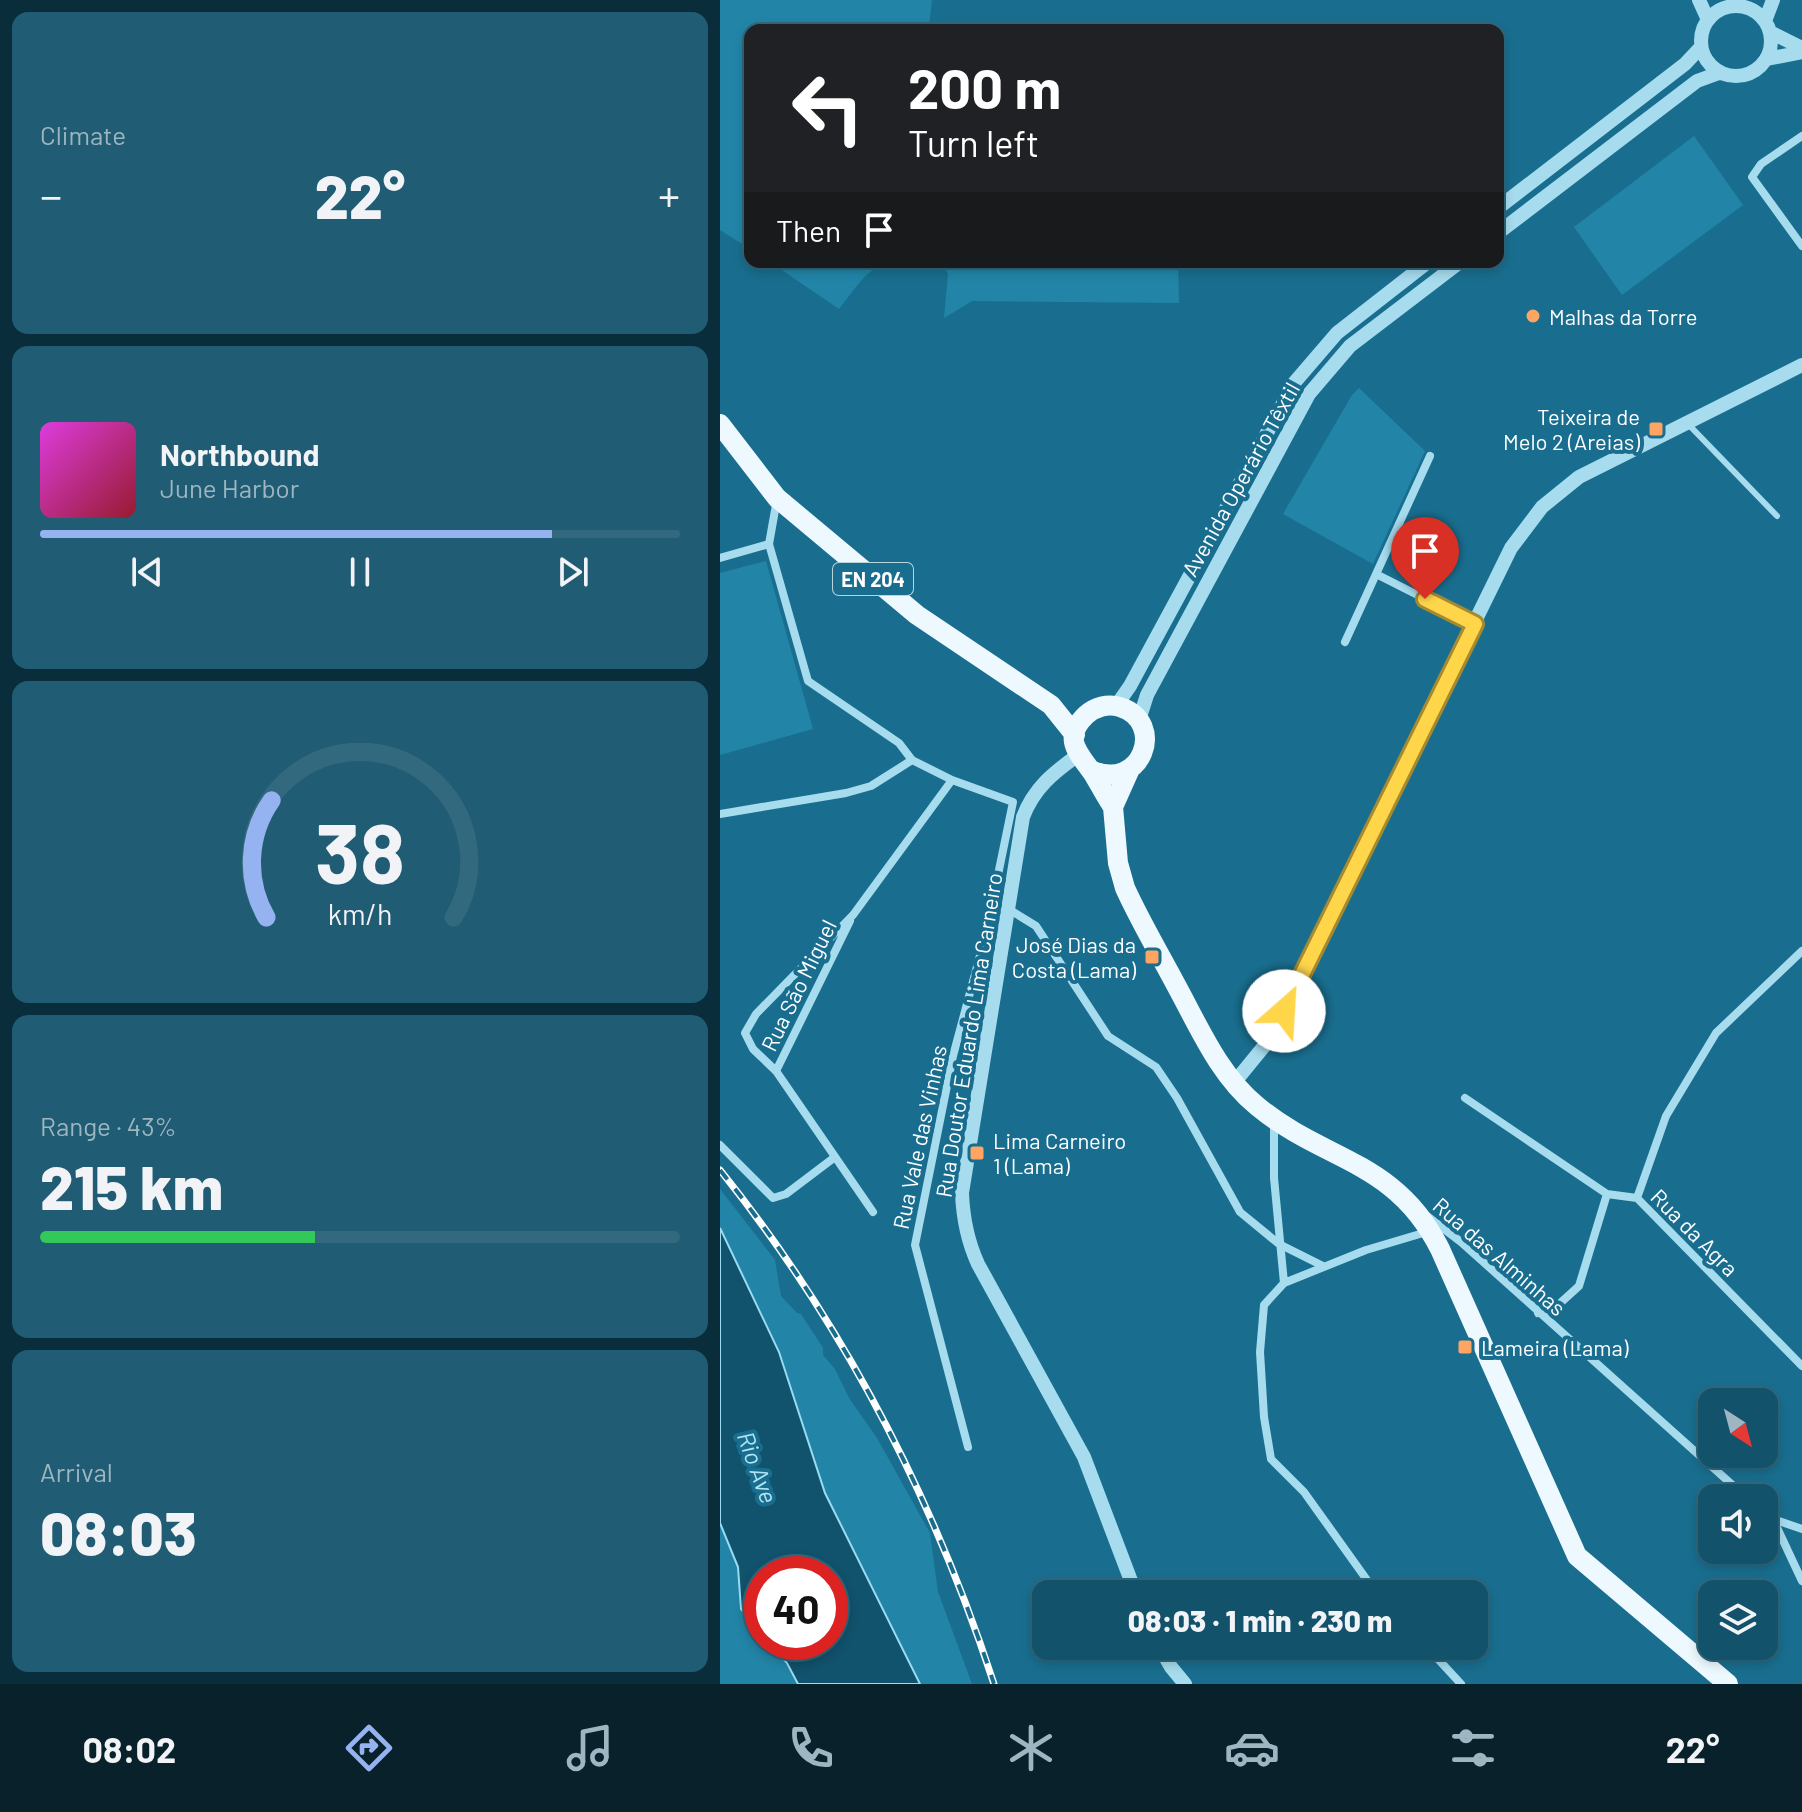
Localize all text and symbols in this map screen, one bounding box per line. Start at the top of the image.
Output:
text: 200 m [908,53,1061,120]
icon: left [776,56,880,160]
text: Climate [40,119,126,150]
text: Turn left [908,121,1039,164]
text: 22° [315,159,405,231]
text: − [40,168,62,221]
text: + [658,168,680,221]
icon: arrive [857,208,901,252]
text: Then [776,212,841,248]
place label: Malhas da Torre [1549,303,1697,329]
marker: Malhas da Torre [1524,307,1542,325]
street label: Avenida Operário Têxtil [1176,377,1304,581]
place label: Teixeira de Melo 2 (Areias) [1503,403,1640,454]
marker: Teixeira de Melo 2 (Areias) [1647,420,1665,438]
text: Northbound [160,436,319,472]
text: June Harbor [160,472,299,503]
pin [1391,517,1459,599]
icon: arrive [1403,529,1447,573]
icon: previous [125,550,169,594]
icon: pause [338,550,382,594]
icon: next [551,550,595,594]
road number: EN 204 [833,563,913,595]
text: 38 [315,801,405,901]
street label: Rua Doutor Eduardo Lima Carneiro [929,871,1007,1199]
text: km/h [328,896,392,931]
street label: Rua São Miguel [755,915,841,1055]
place label: José Dias da Costa (Lama) [1012,931,1136,982]
marker: José Dias da Costa (Lama) [1143,948,1161,966]
position arrow [1242,969,1326,1053]
street label: Rua Vale das Vinhas [887,1043,951,1231]
text: Range · 43% [40,1110,177,1141]
place label: Lima Carneiro 1 (Lama) [993,1127,1126,1178]
marker: Lima Carneiro 1 (Lama) [968,1144,986,1162]
text: 215 km [40,1150,223,1222]
street label: Rua da Agra [1646,1183,1744,1281]
street label: Rua das Alminhas [1429,1191,1571,1321]
place label: Lameira (Lama) [1481,1334,1629,1360]
marker: Lameira (Lama) [1456,1338,1474,1356]
north arrow [1698,1388,1778,1468]
map controls [1698,1388,1778,1660]
water label: Rio Ave [732,1427,784,1507]
text: Arrival [40,1456,113,1487]
button: sound [1698,1484,1778,1564]
text: 08:03 [40,1496,197,1568]
speed limit sign: 40 [744,1556,848,1660]
button: layers [1698,1580,1778,1660]
text: 08:03 · 1 min · 230 m [1128,1602,1392,1638]
icon: directions [341,1720,397,1776]
icon: music [562,1720,618,1776]
icon: phone [783,1720,839,1776]
icon: climate [1003,1720,1059,1776]
icon: car [1224,1720,1280,1776]
icon: filters [1445,1720,1501,1776]
text: 08:02 [82,1727,176,1770]
text: 22° [1666,1727,1720,1770]

